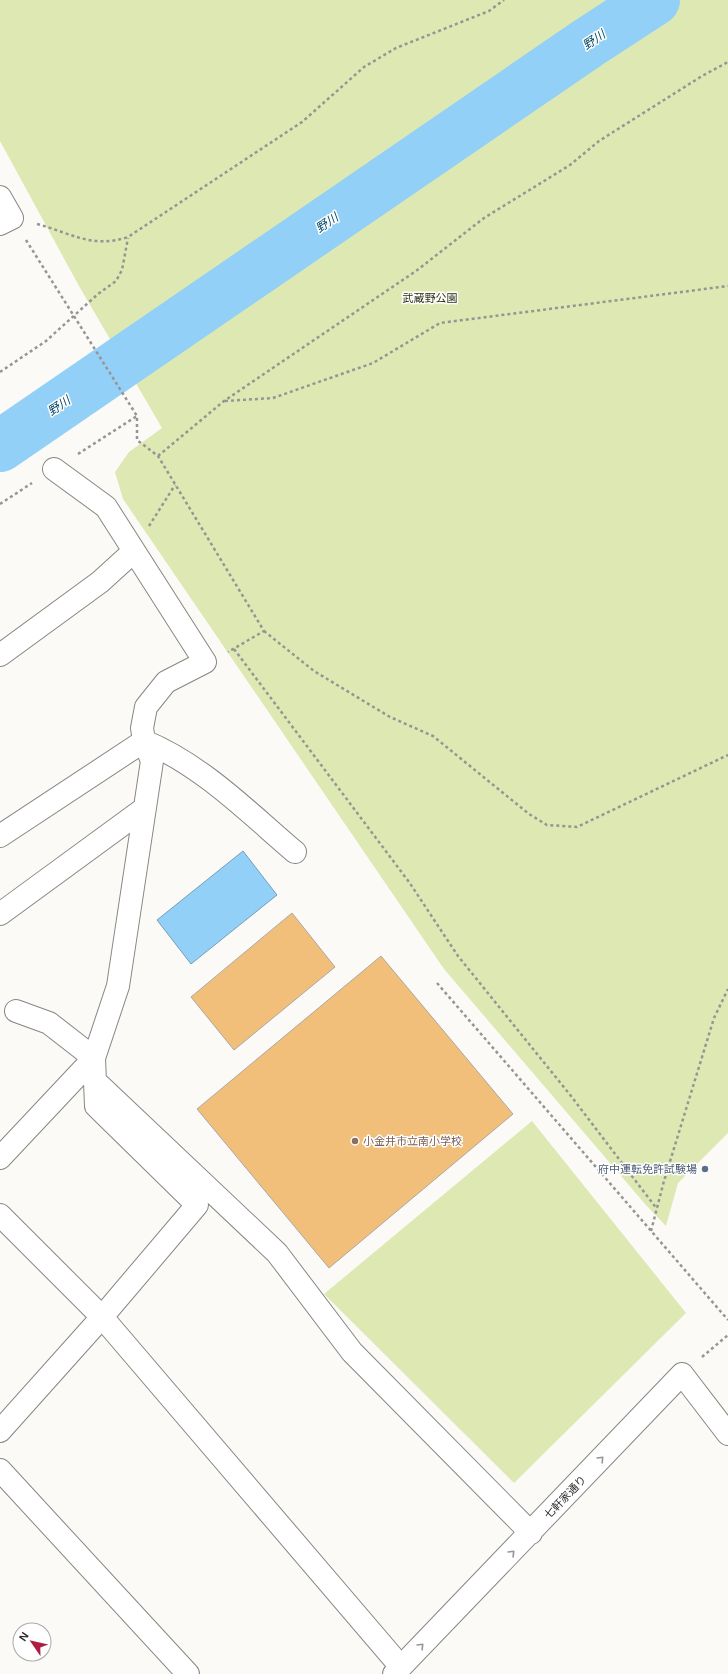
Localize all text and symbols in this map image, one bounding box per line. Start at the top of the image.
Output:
water label: 野川 [580,26,610,53]
water label: 野川 [313,209,343,236]
park label: 武蔵野公園 [403,292,458,304]
water label: 野川 [45,392,75,419]
place label: 小金井市立南小学校 [363,1135,462,1147]
marker: 小金井市立南小学校 [350,1136,360,1146]
place label: 府中運転免許試験場 [598,1163,697,1175]
marker: 府中運転免許試験場 [700,1164,710,1174]
one-way arrow [597,1456,604,1464]
street label: 七軒家通り [542,1473,588,1521]
one-way arrow [507,1550,514,1558]
north arrow [12,1622,52,1662]
text: N [17,1630,31,1643]
one-way arrow [416,1643,424,1651]

